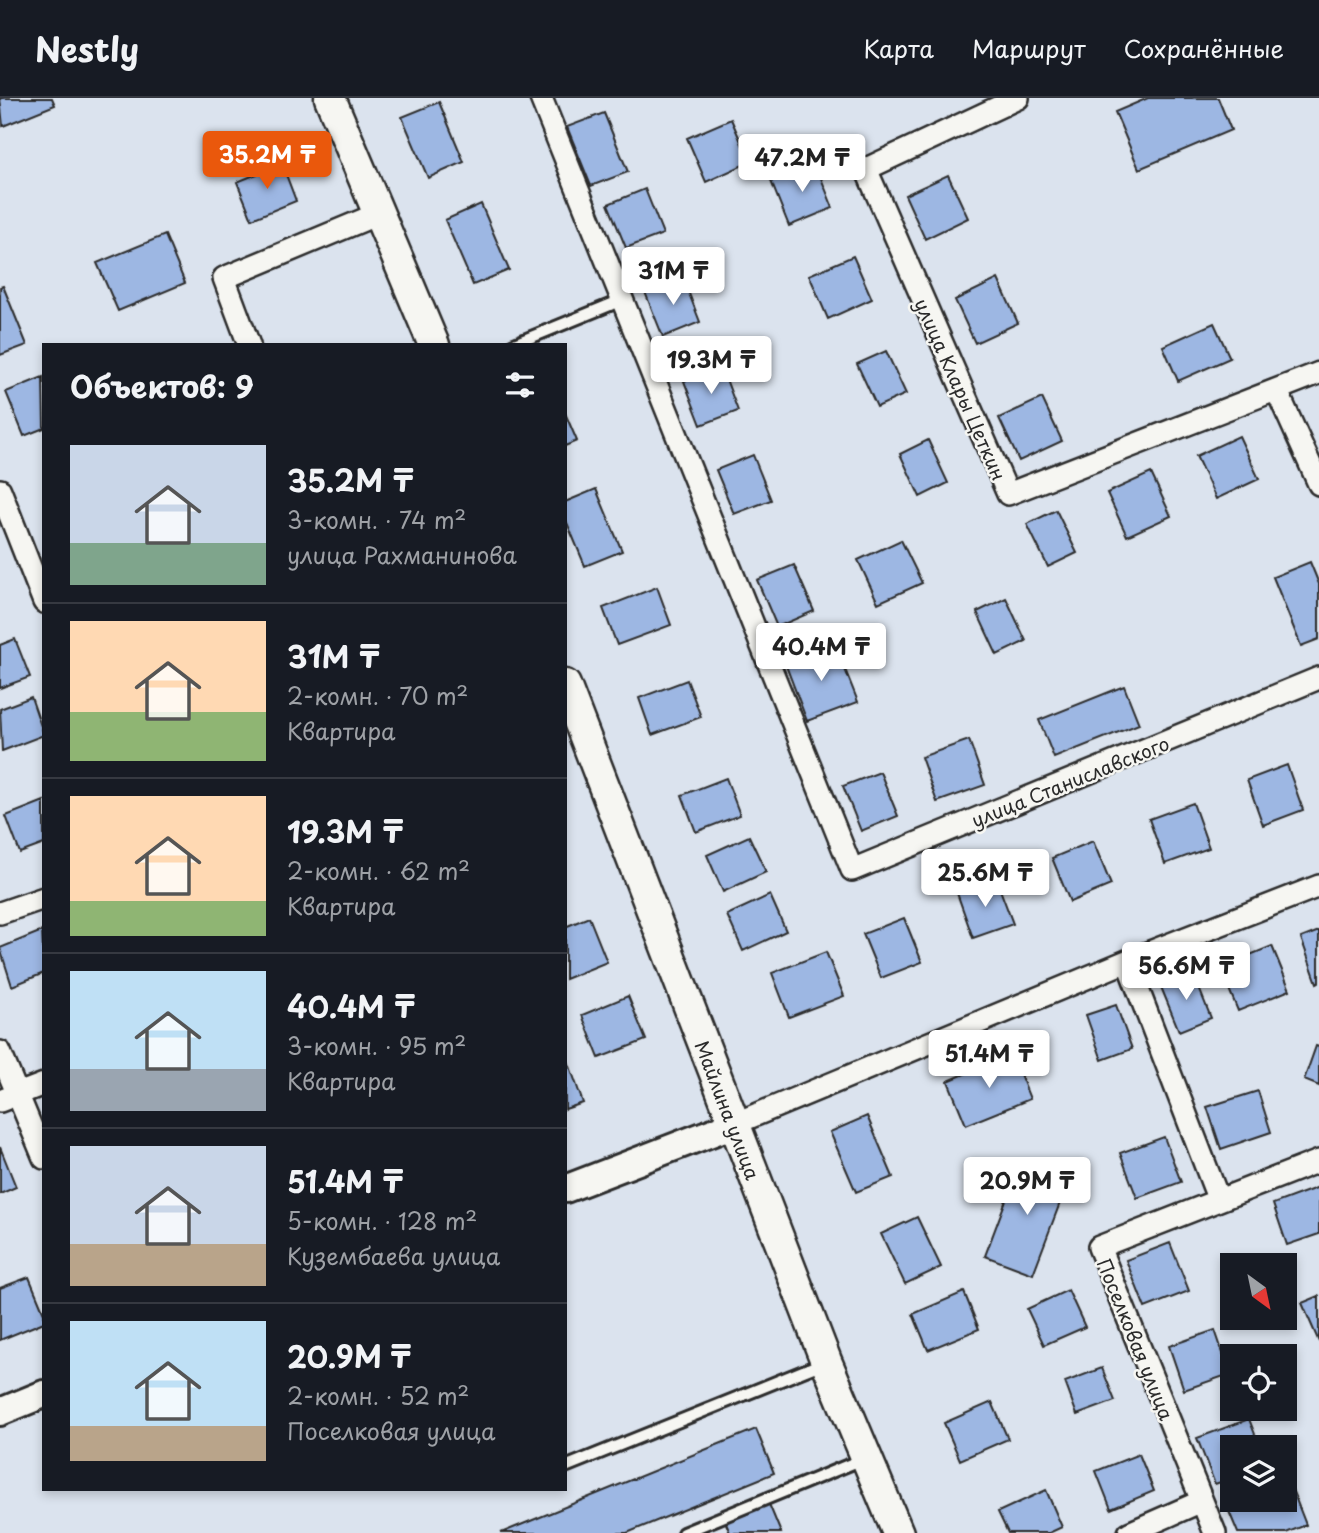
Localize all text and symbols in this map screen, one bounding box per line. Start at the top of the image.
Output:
text: Nestly [35,23,139,73]
text: Карта [863,30,934,66]
text: Маршрут [972,30,1086,66]
text: Сохранённые [1124,30,1284,66]
pin: 35.2M ₸ [202,132,332,191]
pin: 47.2M ₸ [737,134,867,194]
text: 35.2M ₸ [219,136,315,171]
text: 47.2M ₸ [754,139,850,174]
pin: 31M ₸ [624,248,722,307]
text: 31M ₸ [638,252,708,287]
street label: улица Клары Цеткин [908,294,1014,484]
pin: 19.3M ₸ [646,336,776,396]
text: 19.3M ₸ [667,341,755,376]
text: Объектов: 9 [70,363,254,408]
icon: filters [501,366,539,404]
text: 35.2M ₸ [287,457,413,502]
icon: home [126,473,210,557]
text: 3-комн. · 74 m² [287,502,466,537]
text: улица Рахманинова [287,537,517,572]
pin: 40.4M ₸ [756,624,886,683]
text: 40.4M ₸ [772,628,870,663]
text: 31M ₸ [287,633,379,678]
icon: home [126,649,210,733]
text: 2-комн. · 70 m² [287,678,468,713]
text: Квартира [287,713,395,748]
street label: улица Станиславского [967,728,1173,834]
text: 19.3M ₸ [287,808,403,853]
icon: home [126,824,210,908]
pin: 25.6M ₸ [920,850,1050,909]
text: 2-комн. · 62 m² [287,853,470,888]
text: 25.6M ₸ [937,854,1033,889]
text: Квартира [287,888,395,923]
pin: 56.6M ₸ [1121,942,1251,1002]
text: 56.6M ₸ [1138,947,1234,982]
text: 40.4M ₸ [287,983,415,1028]
icon: home [126,999,210,1083]
text: 3-комн. · 95 m² [287,1028,466,1063]
pin: 51.4M ₸ [924,1030,1054,1090]
text: 51.4M ₸ [945,1035,1033,1070]
street label: Майлина улица [689,1036,767,1184]
text: Квартира [287,1063,395,1098]
text: 51.4M ₸ [287,1158,403,1203]
pin: 20.9M ₸ [962,1158,1092,1217]
text: 20.9M ₸ [980,1162,1074,1197]
icon: home [126,1174,210,1258]
text: 5-комн. · 128 m² [287,1203,477,1238]
text: Кузембаева улица [287,1238,500,1273]
north arrow [1220,1253,1297,1330]
map controls [1220,1253,1297,1512]
street label: Поселковая улица [1091,1254,1181,1424]
text: 20.9M ₸ [287,1333,411,1378]
button: locate [1220,1344,1297,1421]
icon: home [126,1349,210,1433]
text: 2-комн. · 52 m² [287,1378,469,1413]
text: Поселковая улица [287,1413,495,1448]
button: layers [1220,1435,1297,1512]

